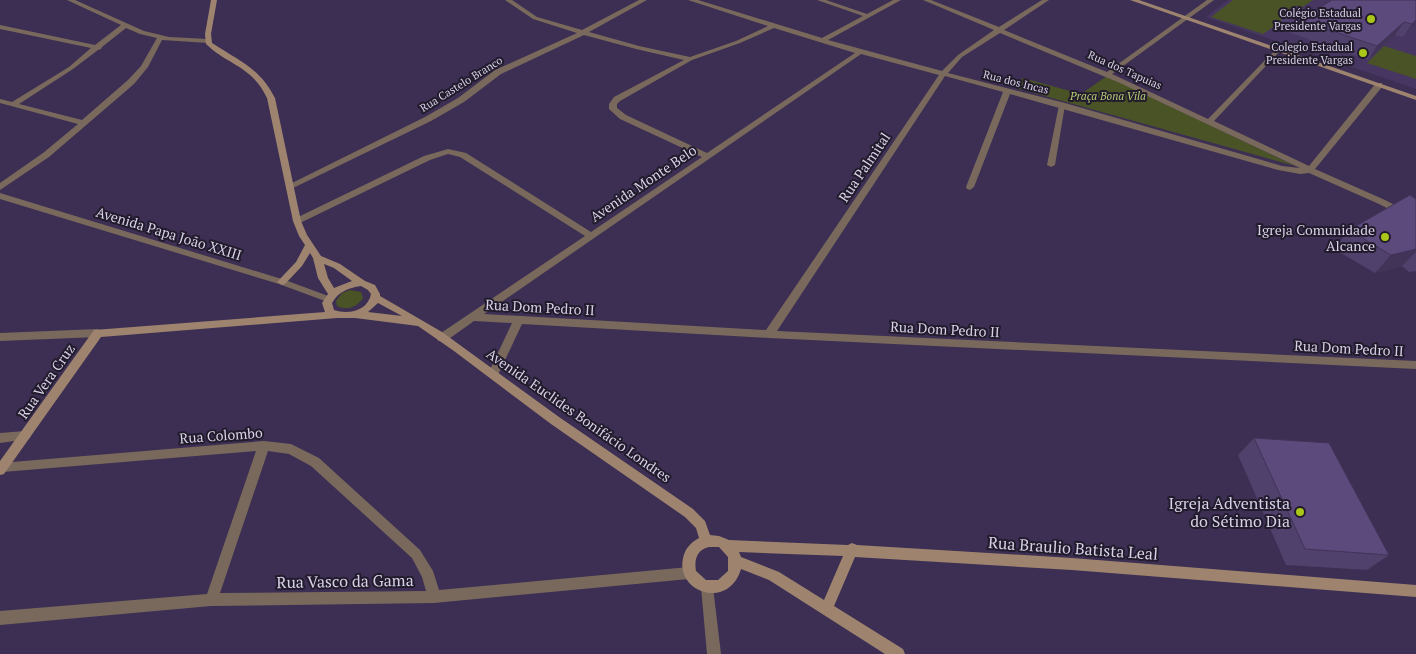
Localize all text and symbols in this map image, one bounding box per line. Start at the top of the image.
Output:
place label: Colégio Estadual Presidente Vargas [1274,6,1361,33]
marker: Colégio Estadual Presidente Vargas [1365,13,1377,25]
place label: Colegio Estadual Presidente Vargas [1266,40,1353,67]
street label: Rua dos Tapuias [1086,47,1164,93]
marker: Colegio Estadual Presidente Vargas [1357,47,1369,59]
street label: Rua Castelo Branco [417,53,505,115]
street label: Rua dos Incas [982,67,1050,97]
park label: Praça Bona Vila [1069,89,1146,104]
street label: Rua Palmital [834,129,894,205]
street label: Avenida Monte Belo [586,140,700,226]
street label: Avenida Papa João XXIII [94,202,244,264]
place label: Igreja Comunidade Alcance [1257,220,1375,255]
marker: Igreja Comunidade Alcance [1379,231,1391,243]
street label: Rua Dom Pedro II [485,295,595,319]
street label: Rua Dom Pedro II [890,317,1000,341]
street label: Rua Dom Pedro II [1294,336,1404,360]
street label: Rua Vera Cruz [13,340,79,422]
street label: Avenida Euclides Bonifácio Londres [483,344,675,486]
street label: Rua Colombo [179,423,263,447]
place label: Igreja Adventista do Sétimo Dia [1169,492,1290,532]
marker: Igreja Adventista do Sétimo Dia [1294,506,1306,518]
street label: Rua Braulio Batista Leal [987,531,1159,565]
street label: Rua Vasco da Gama [276,569,414,593]

